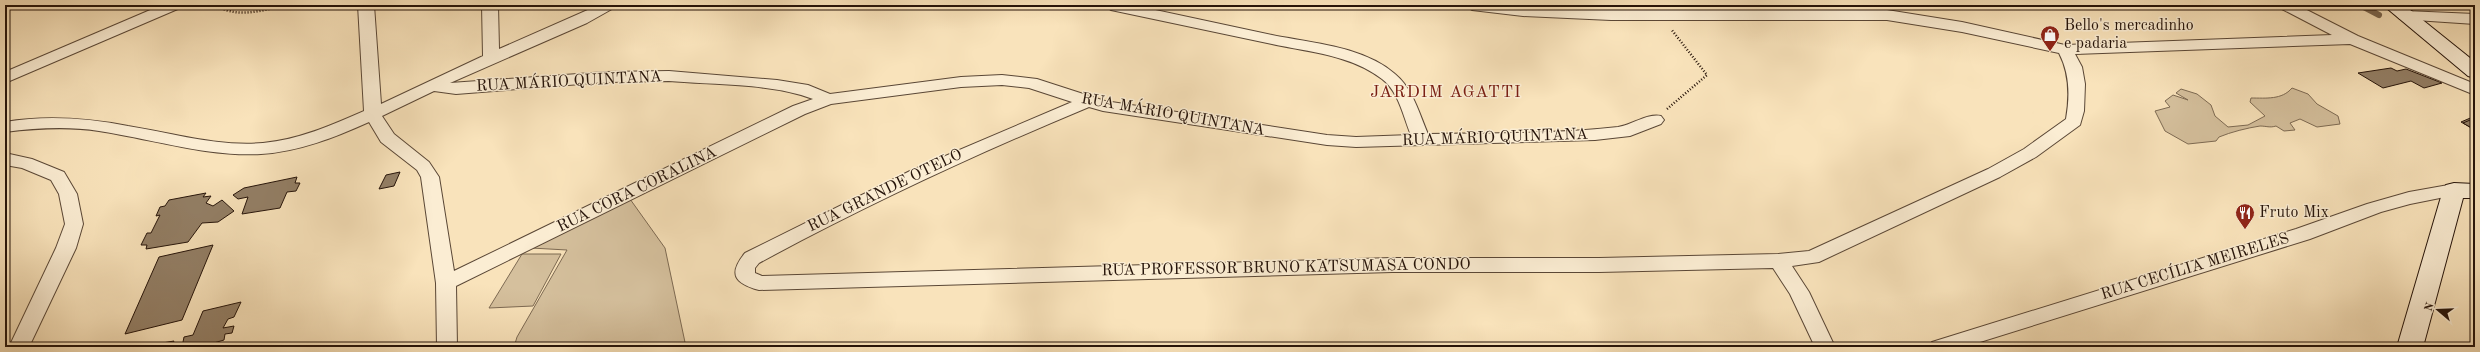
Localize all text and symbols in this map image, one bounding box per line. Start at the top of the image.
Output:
place label: Bello's mercadinho e padaria [2064,18,2194,52]
shop icon: Bello's mercadinho e padaria [2039,24,2061,52]
street label: RUA MÁRIO QUINTANA [475,65,662,95]
district label: JARDIM AGATTI [1370,84,1522,101]
street label: RUA MÁRIO QUINTANA [1080,87,1267,139]
street label: RUA MÁRIO QUINTANA [1401,123,1588,149]
street label: RUA CORA CORALINA [555,144,719,236]
street label: RUA GRANDE OTELO [805,147,965,235]
restaurant icon: Fruto Mix [2234,202,2256,230]
place label: Fruto Mix [2259,205,2329,221]
street label: RUA CECÍLIA MEIRELES [2098,227,2291,303]
street label: RUA PROFESSOR BRUNO KATSUMASA CONDO [1101,257,1471,279]
north arrow [2418,290,2458,330]
text: N [2423,301,2437,313]

